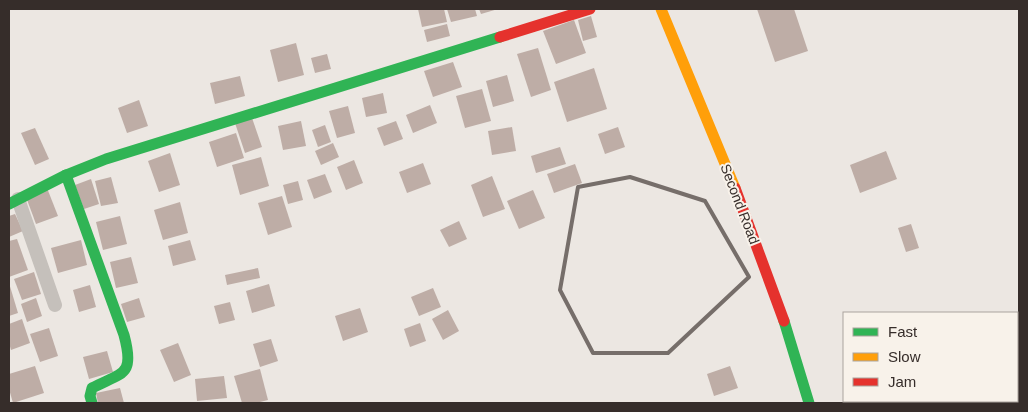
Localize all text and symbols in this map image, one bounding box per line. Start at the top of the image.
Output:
street label: Second Road [717,162,763,246]
legend [843,312,1018,402]
text: Fast [888,323,918,340]
text: Slow [888,348,921,365]
text: Jam [888,373,916,390]

